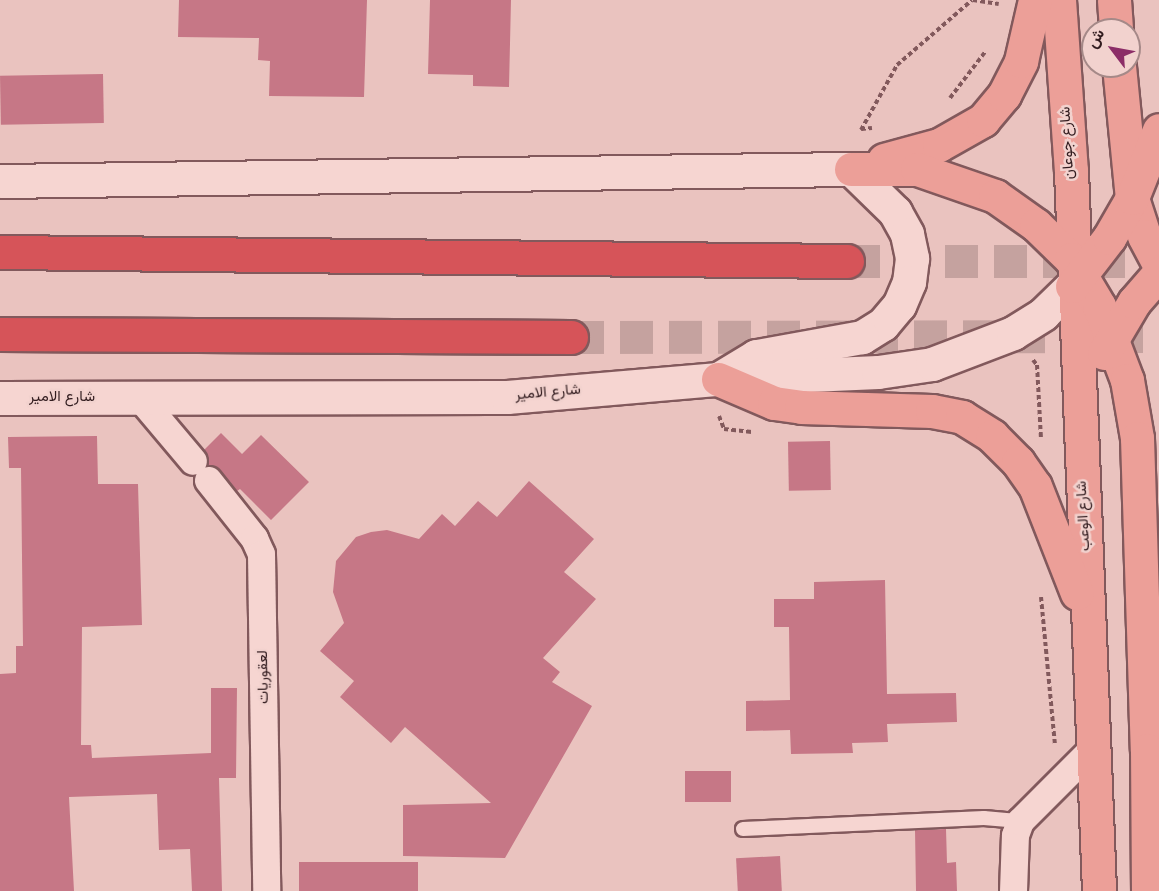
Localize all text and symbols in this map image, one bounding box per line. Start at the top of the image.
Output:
north arrow [1081,18,1141,78]
text: ش [1081,24,1113,54]
street label: شارع جوعان [1057,106,1079,180]
street label: شارع الامير [514,381,582,405]
street label: شارع الامير [29,389,95,407]
street label: شارع الوعب [1073,480,1095,552]
street label: لعقوريات [255,650,273,704]

